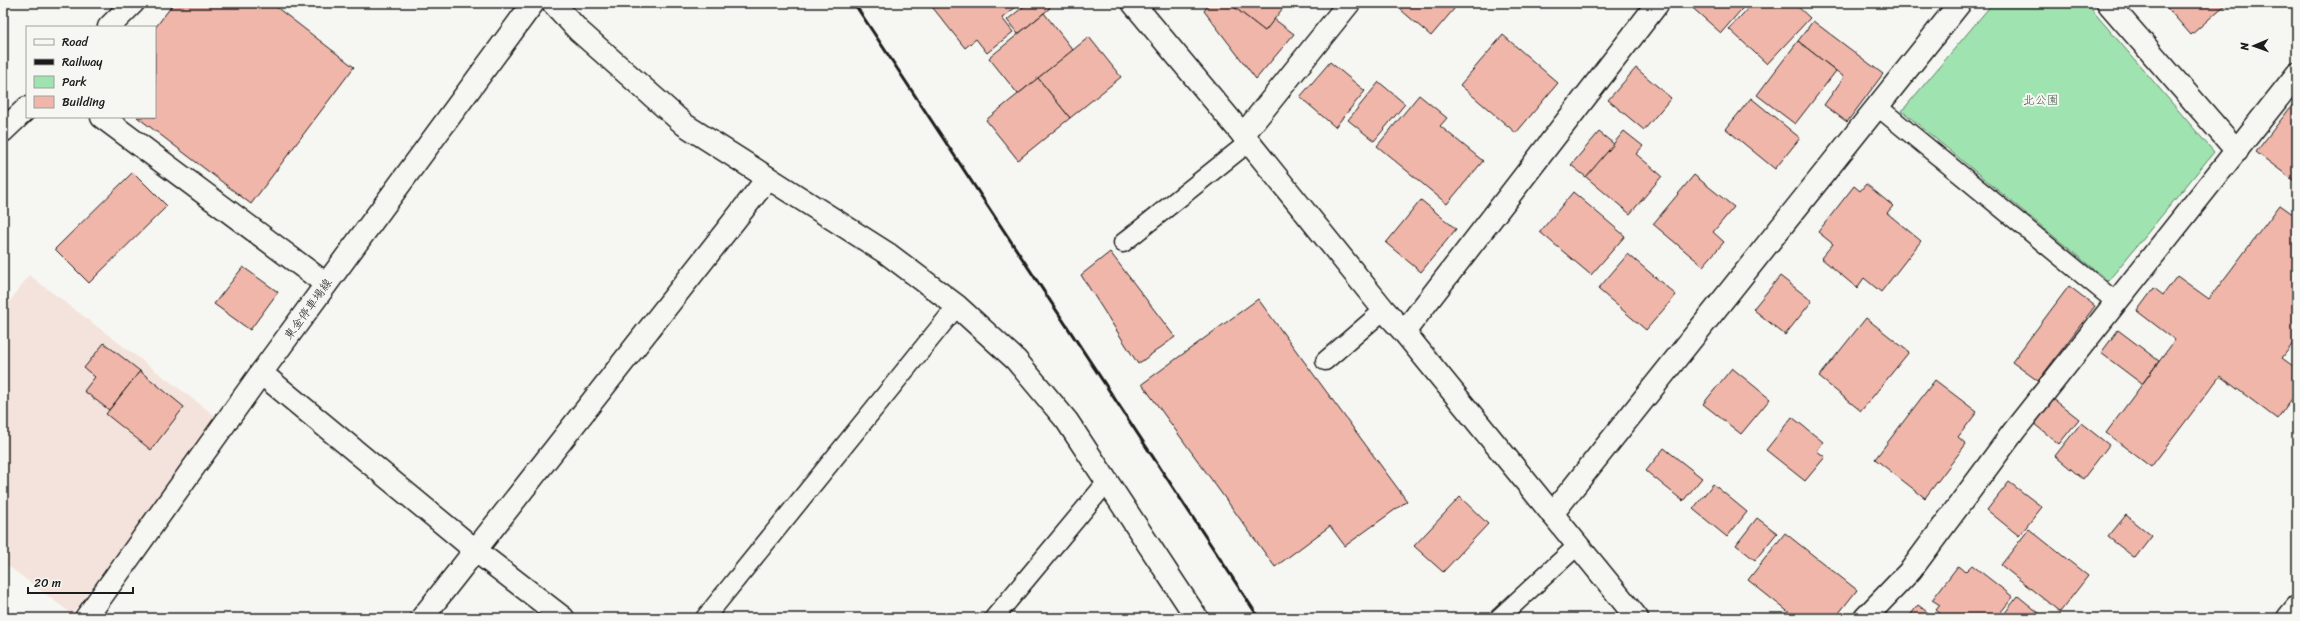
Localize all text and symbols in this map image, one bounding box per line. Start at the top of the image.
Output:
legend [26,26,156,118]
north arrow [2234,26,2274,66]
text: Road [62,31,89,53]
text: N [2235,42,2254,51]
text: Railway [62,51,103,73]
text: Park [62,71,87,93]
park label: 北公園 [2023,89,2059,111]
text: Building [62,91,105,113]
street label: 東金停車場線 [278,273,338,345]
scale bar [28,569,133,595]
text: 20 m [34,572,61,594]

